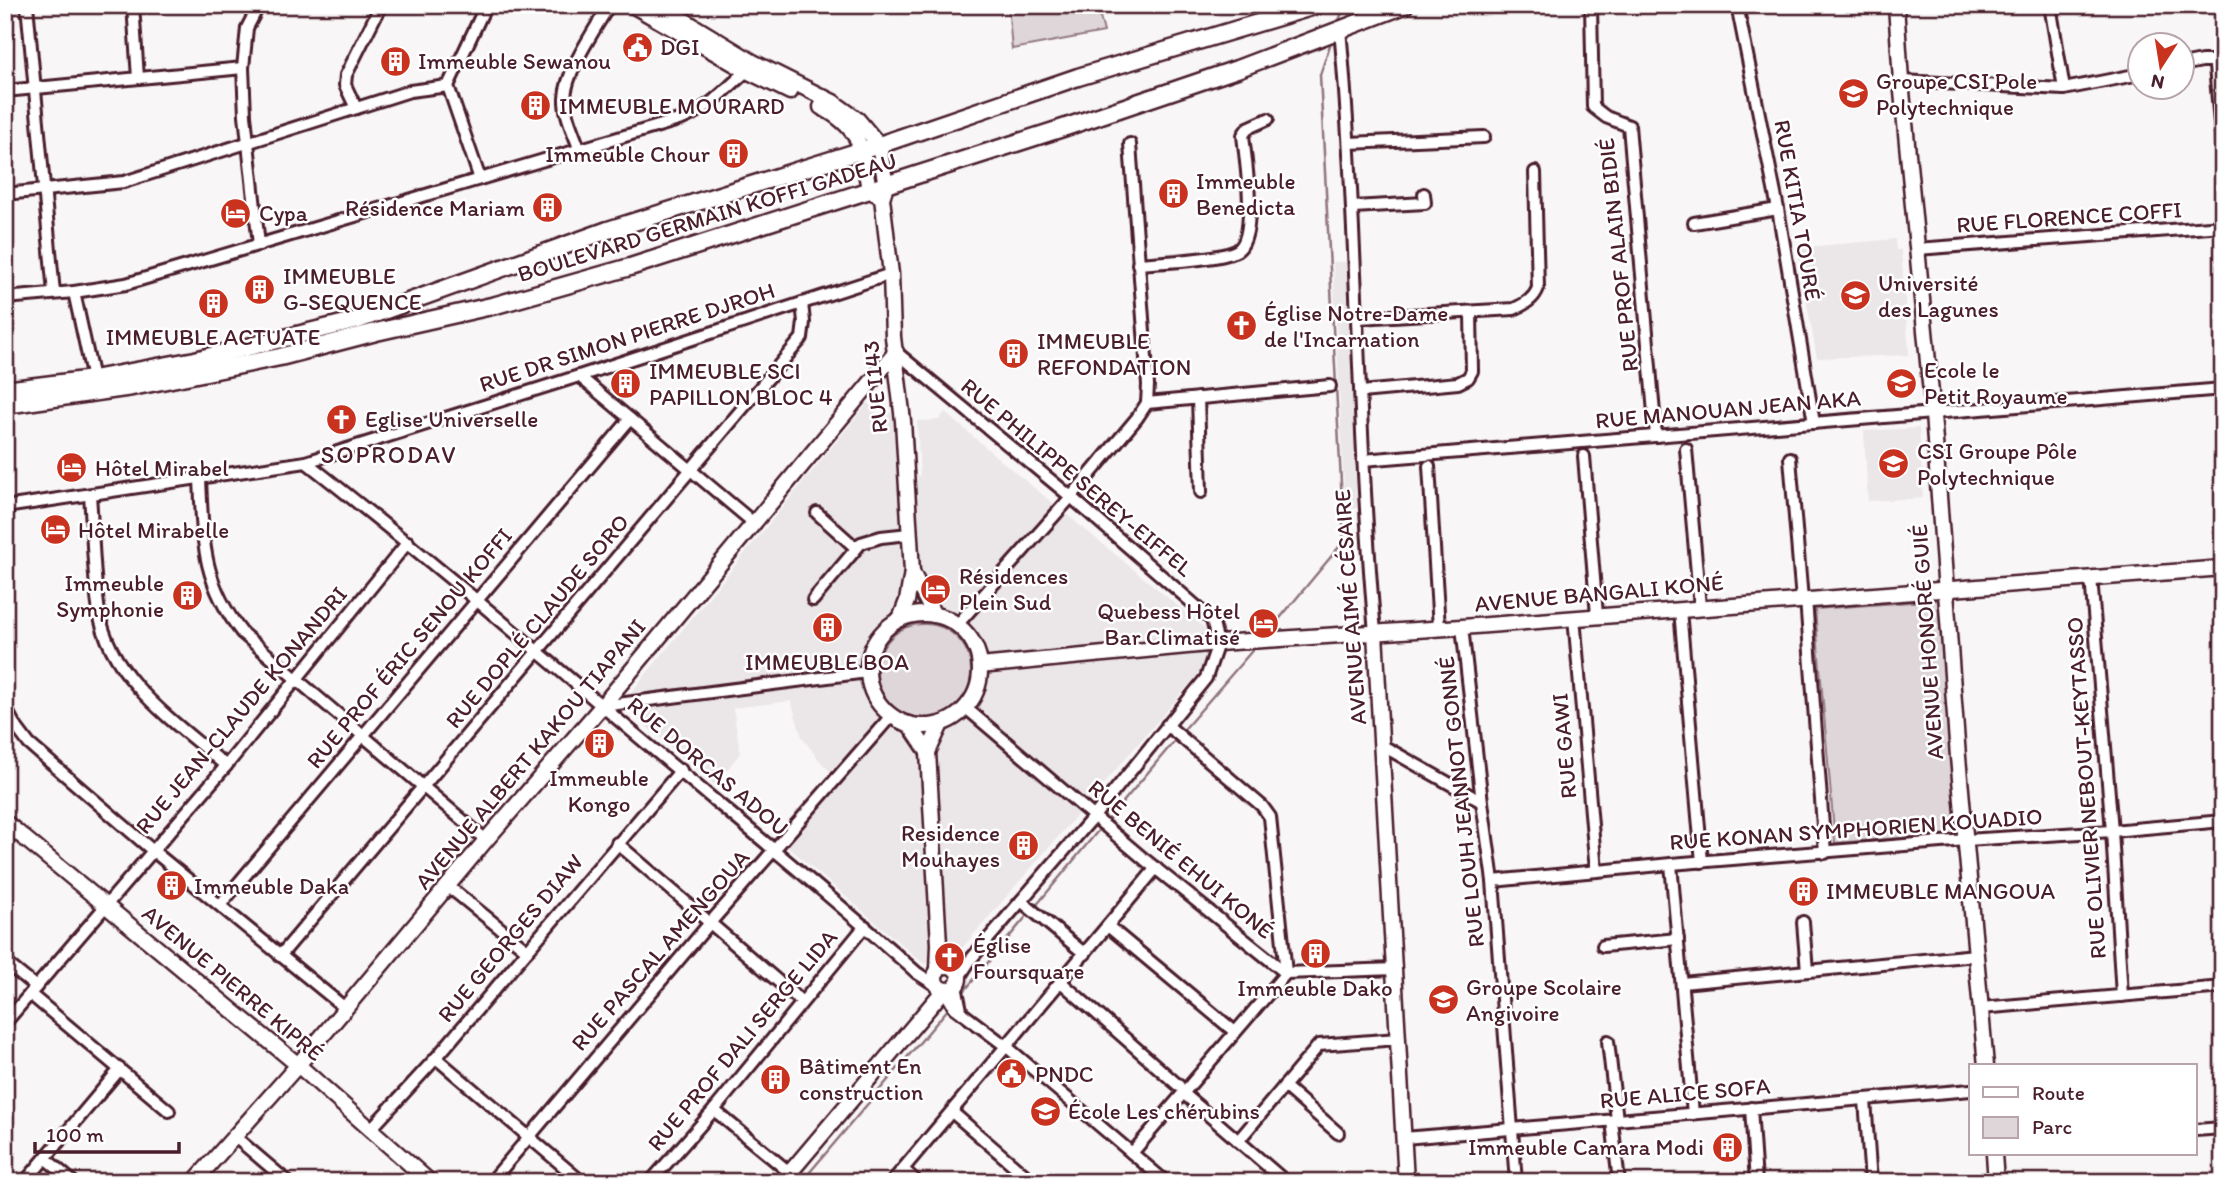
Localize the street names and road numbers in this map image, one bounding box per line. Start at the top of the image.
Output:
street label: RUE KITIA TOURÉ [1768,117,1828,303]
street label: RUE PROF ALAIN BIDIÉ [1592,137,1644,373]
street label: BOULEVARD GERMAIN KOFFI GADEAU [514,146,900,288]
street label: RUE FLORENCE COFFI [1955,195,2183,239]
street label: RUE DR SIMON PIERRE DJROH [476,276,778,398]
street label: RUE I143 [856,339,894,435]
street label: RUE PHILIPPE SEREY-EIFFEL [955,372,1199,582]
street label: RUE MANOUAN JEAN AKA [1594,383,1862,435]
street label: AVENUE AIMÉ CÉSAIRE [1328,488,1372,726]
street label: RUE DOPLÉ CLAUDE SORO [439,508,635,734]
street label: RUE PROF ÉRIC SENOU KOFFI [300,522,518,774]
street label: AVENUE HONORÉ GUIÉ [1905,524,1949,760]
street label: AVENUE BANGALI KONÉ [1473,568,1725,618]
street label: RUE JEAN-CLAUDE KONANDRI [129,580,353,840]
street label: AVENUE ALBERT KAKOU TIAPANI [409,613,651,895]
street label: RUE OLIVIER NEBOUT-KEYTASSO [2060,616,2112,960]
street label: RUE LOUH JEANNOT GONNÉ [1432,655,1490,949]
street label: RUE DORCAS ADOU [622,690,794,842]
street label: RUE GAWI [1545,692,1583,800]
street label: RUE BENIÉ EHUI KONÉ [1083,773,1279,945]
street label: RUE KONAN SYMPHORIEN KOUADIO [1668,802,2044,856]
street label: RUE PASCAL AMENGOUA [565,843,755,1056]
street label: RUE GEORGES DIAW [431,848,589,1028]
street label: AVENUE PIERRE KIPRÉ [137,899,329,1067]
street label: RUE PROF DALI SERGE LIDA [641,923,843,1157]
street label: RUE ALICE SOFA [1599,1072,1772,1114]

